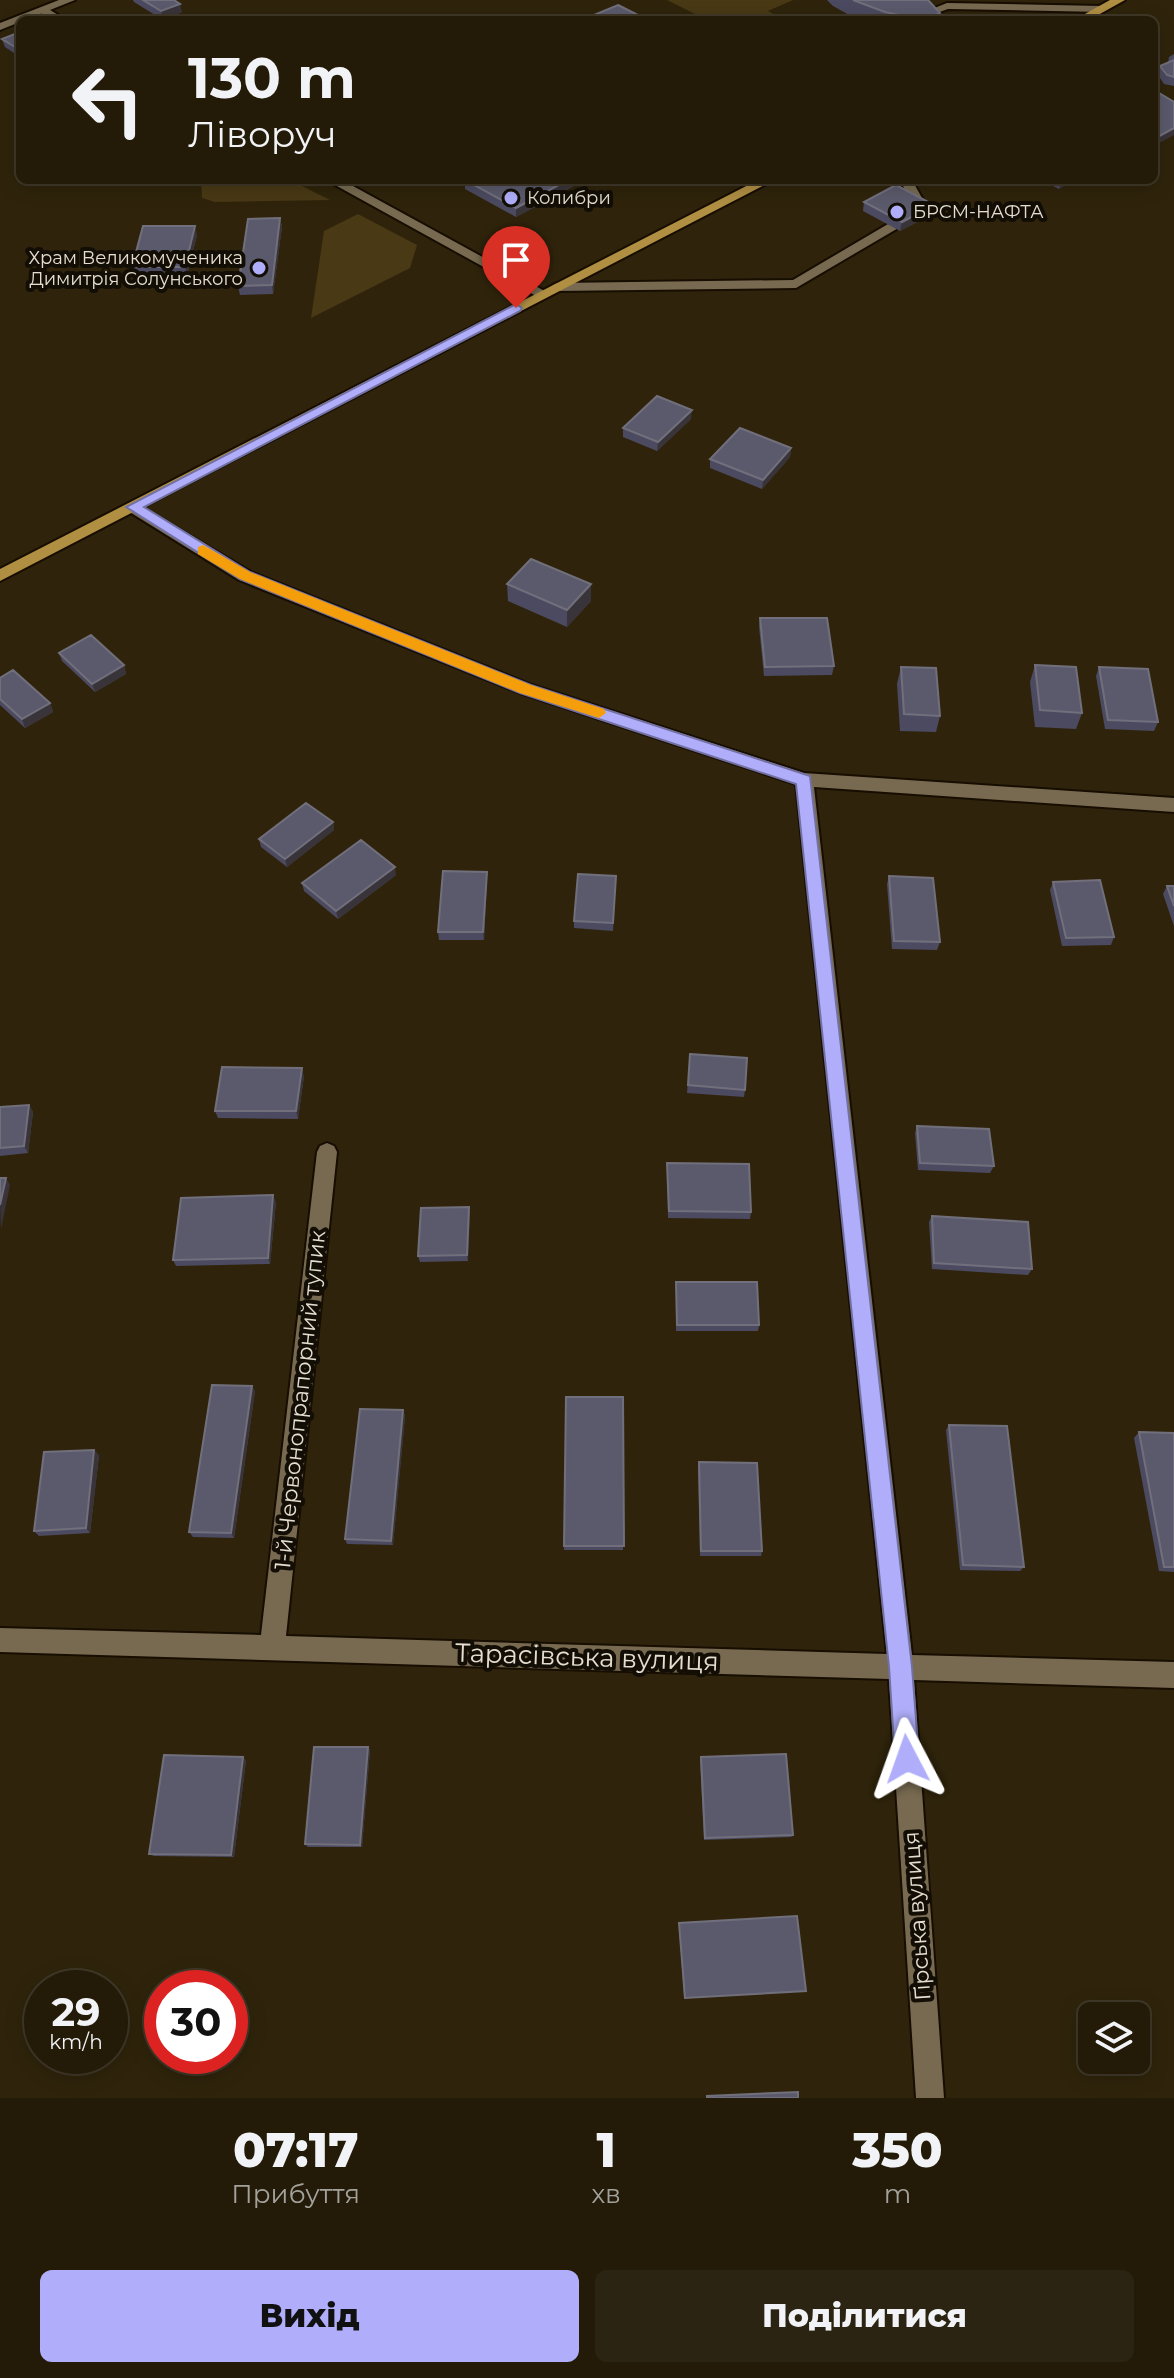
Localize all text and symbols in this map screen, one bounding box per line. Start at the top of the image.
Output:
text: 130 m [188,44,356,112]
icon: left [56,48,160,152]
text: Ліворуч [188,112,337,156]
place label: Колибри [527,187,611,209]
marker: Колибри [502,189,520,207]
place label: БРСМ-НАФТА [913,201,1044,223]
marker: БРСМ-НАФТА [888,203,906,221]
pin [482,226,550,308]
icon: arrive [494,238,538,282]
place label: Храм Великомученика Димитрія Солунського [29,247,243,290]
marker: Храм Великомученика Димитрія Солунського [250,259,268,277]
street label: 1-й Червонопрапорний тупик [269,1229,331,1571]
street label: Тарасівська вулиця [455,1636,719,1678]
position arrow [865,1717,949,1801]
street label: Гірська вулиця [898,1830,936,2002]
speed limit sign: 30 [144,1970,248,2074]
text: 29 [51,1987,101,2036]
map controls [1078,2002,1150,2074]
button: layers [1078,2002,1150,2074]
text: km/h [49,2030,103,2054]
text: 07:17 [233,2121,358,2179]
text: 1 [596,2121,616,2179]
text: 350 [852,2121,943,2179]
text: Прибуття [231,2178,360,2210]
text: хв [591,2178,621,2210]
text: m [884,2178,911,2210]
button: Вихід [40,2270,579,2362]
button: Поділитися [595,2270,1134,2362]

